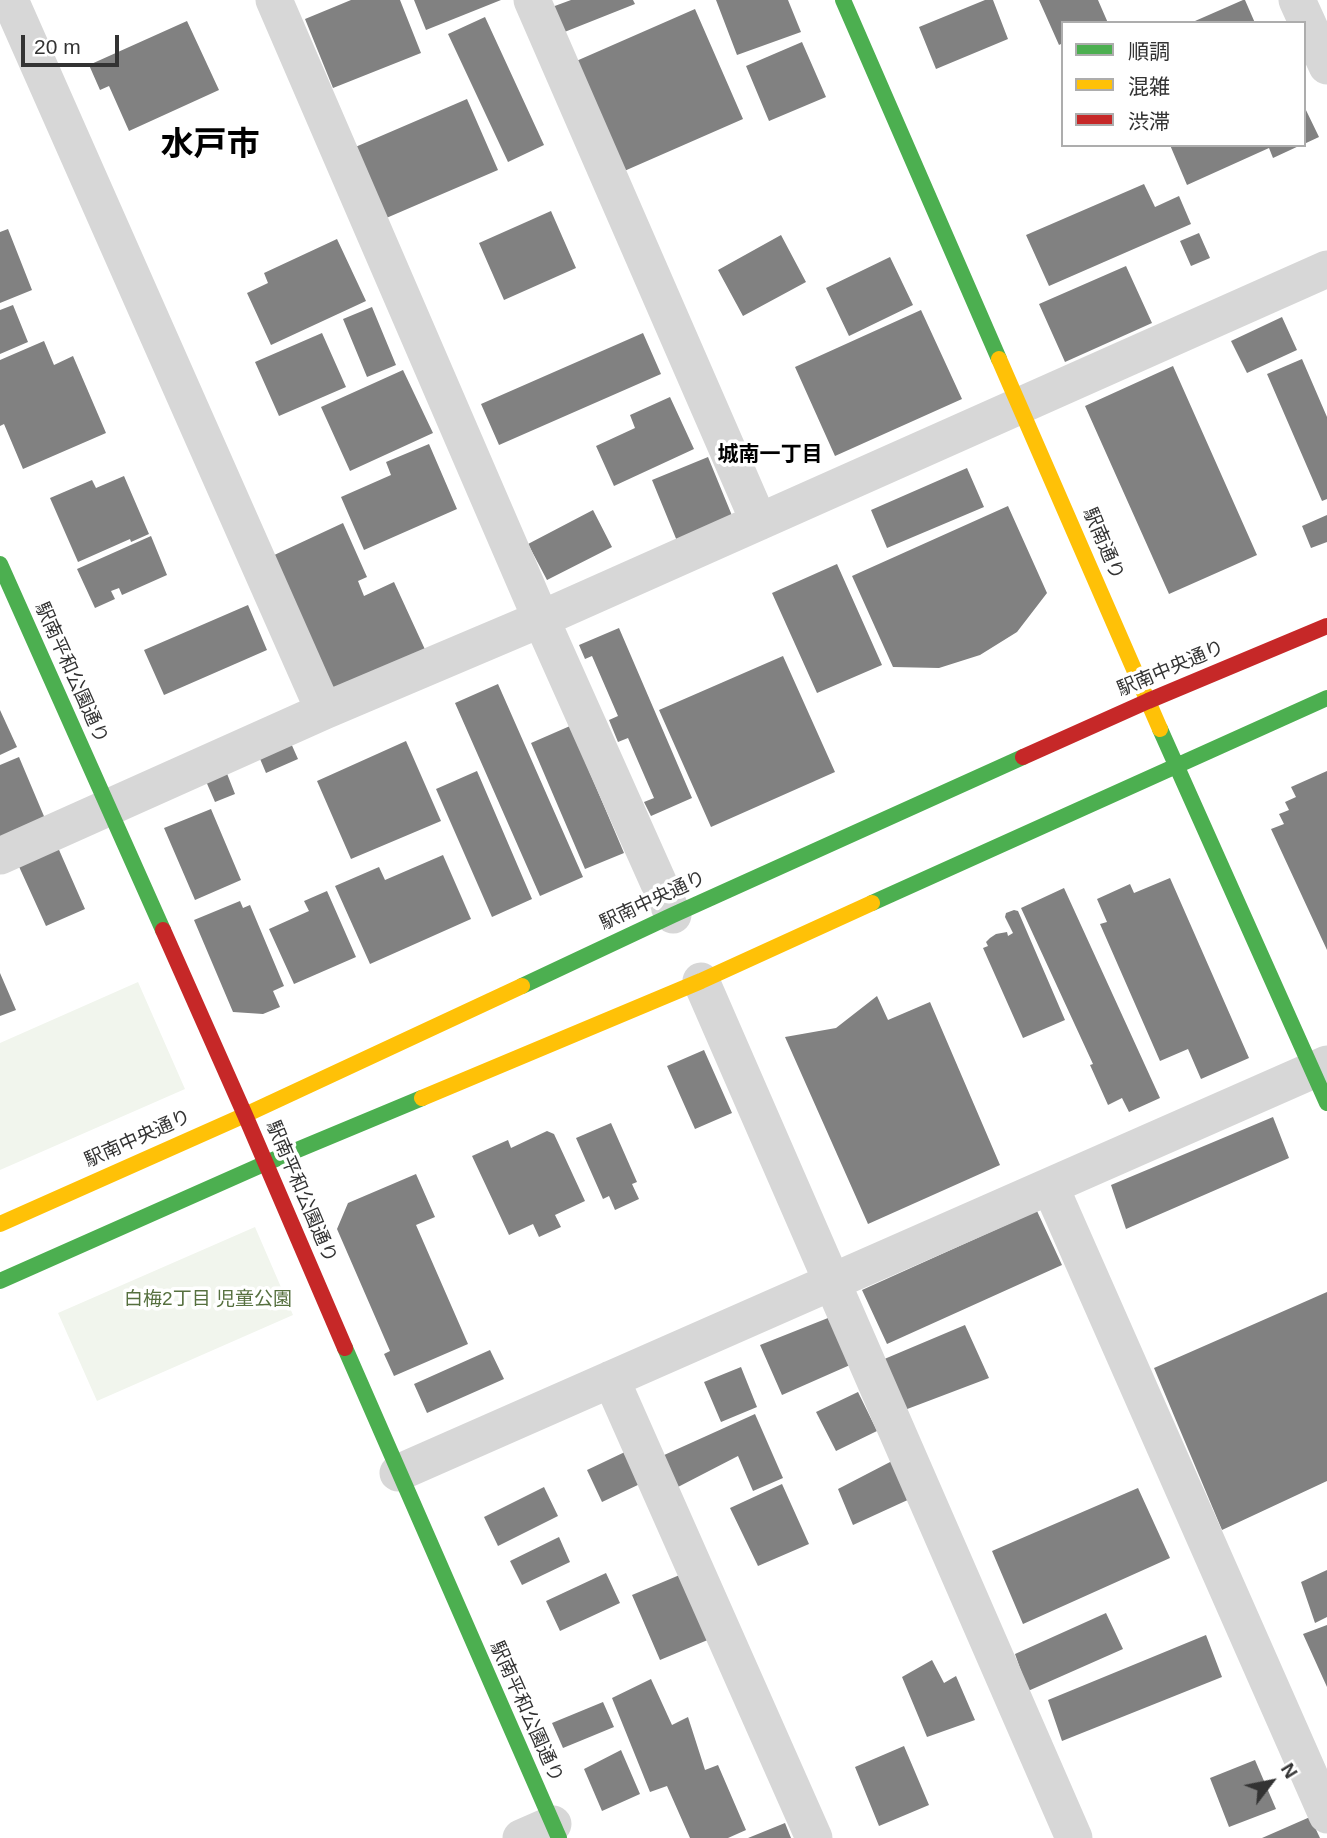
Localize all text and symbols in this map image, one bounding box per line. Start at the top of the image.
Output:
scale bar [24,21,122,65]
legend [1061,21,1306,147]
text: 20 m [34,35,81,58]
text: 順調 [1128,40,1170,63]
text: 混雑 [1128,75,1170,98]
text: 渋滞 [1128,110,1170,133]
district label: 水戸市 [161,126,259,166]
district label: 城南一丁目 [718,442,822,468]
street label: 駅南通り [1078,505,1128,583]
street label: 駅南平和公園通り [30,599,112,747]
street label: 駅南中央通り [1114,636,1228,702]
street label: 駅南中央通り [597,867,709,935]
street label: 駅南中央通り [81,1105,195,1173]
street label: 駅南平和公園通り [261,1118,341,1266]
park label: 白梅2丁目 児童公園 [124,1289,292,1311]
street label: 駅南平和公園通り [485,1638,567,1786]
north arrow [1236,1747,1306,1817]
text: N [1277,1759,1302,1782]

